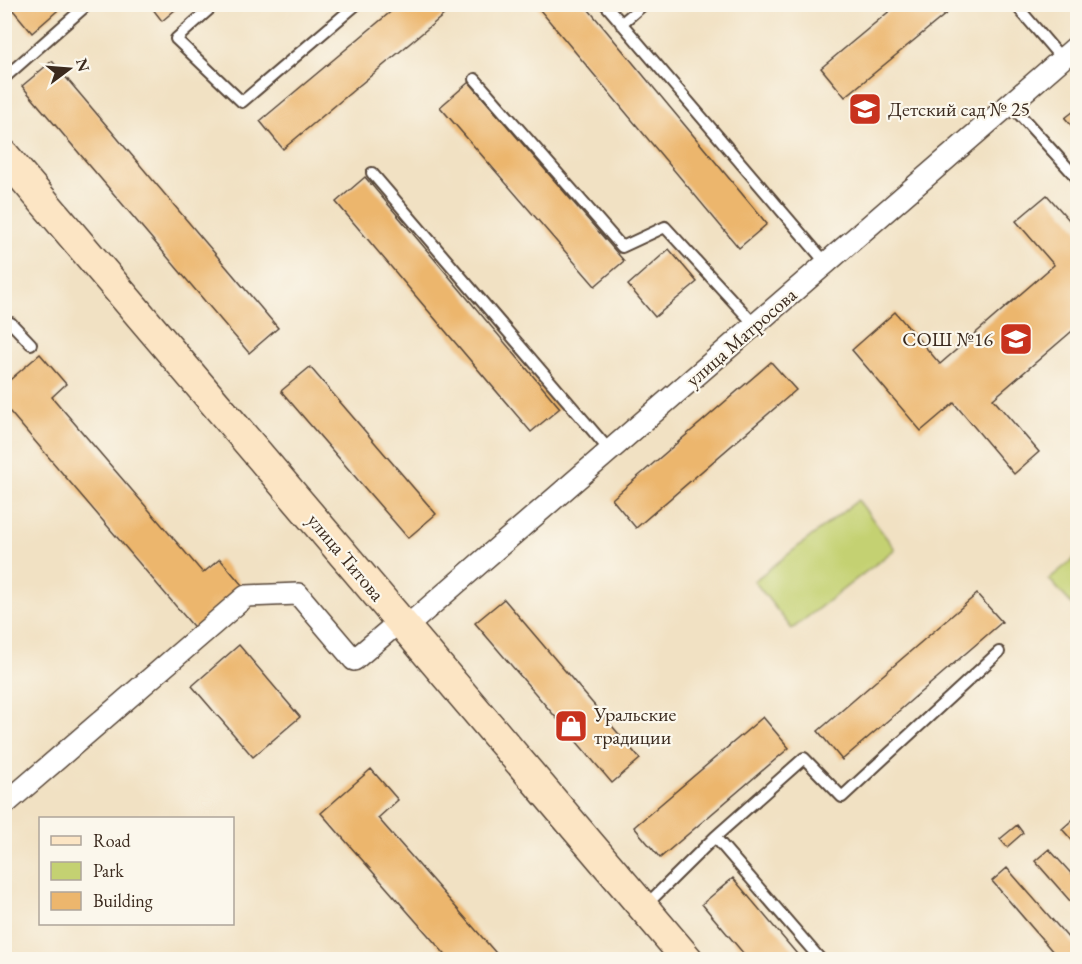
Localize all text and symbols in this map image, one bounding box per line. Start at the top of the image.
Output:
north arrow [39,39,99,99]
text: N [71,56,95,74]
school or university icon: Детский сад № 25 [847,91,883,127]
place label: Детский сад № 25 [888,96,1030,122]
street label: улица Матросова [680,282,802,392]
school or university icon: СОШ №16 [998,321,1034,357]
place label: СОШ №16 [902,326,993,352]
street label: улица Титова [302,508,390,606]
place label: Уральские традиции [593,701,677,750]
shop icon: Уральские традиции [553,708,589,744]
legend [39,817,234,925]
text: Road [93,829,132,852]
text: Park [93,859,124,882]
text: Building [93,889,153,912]

